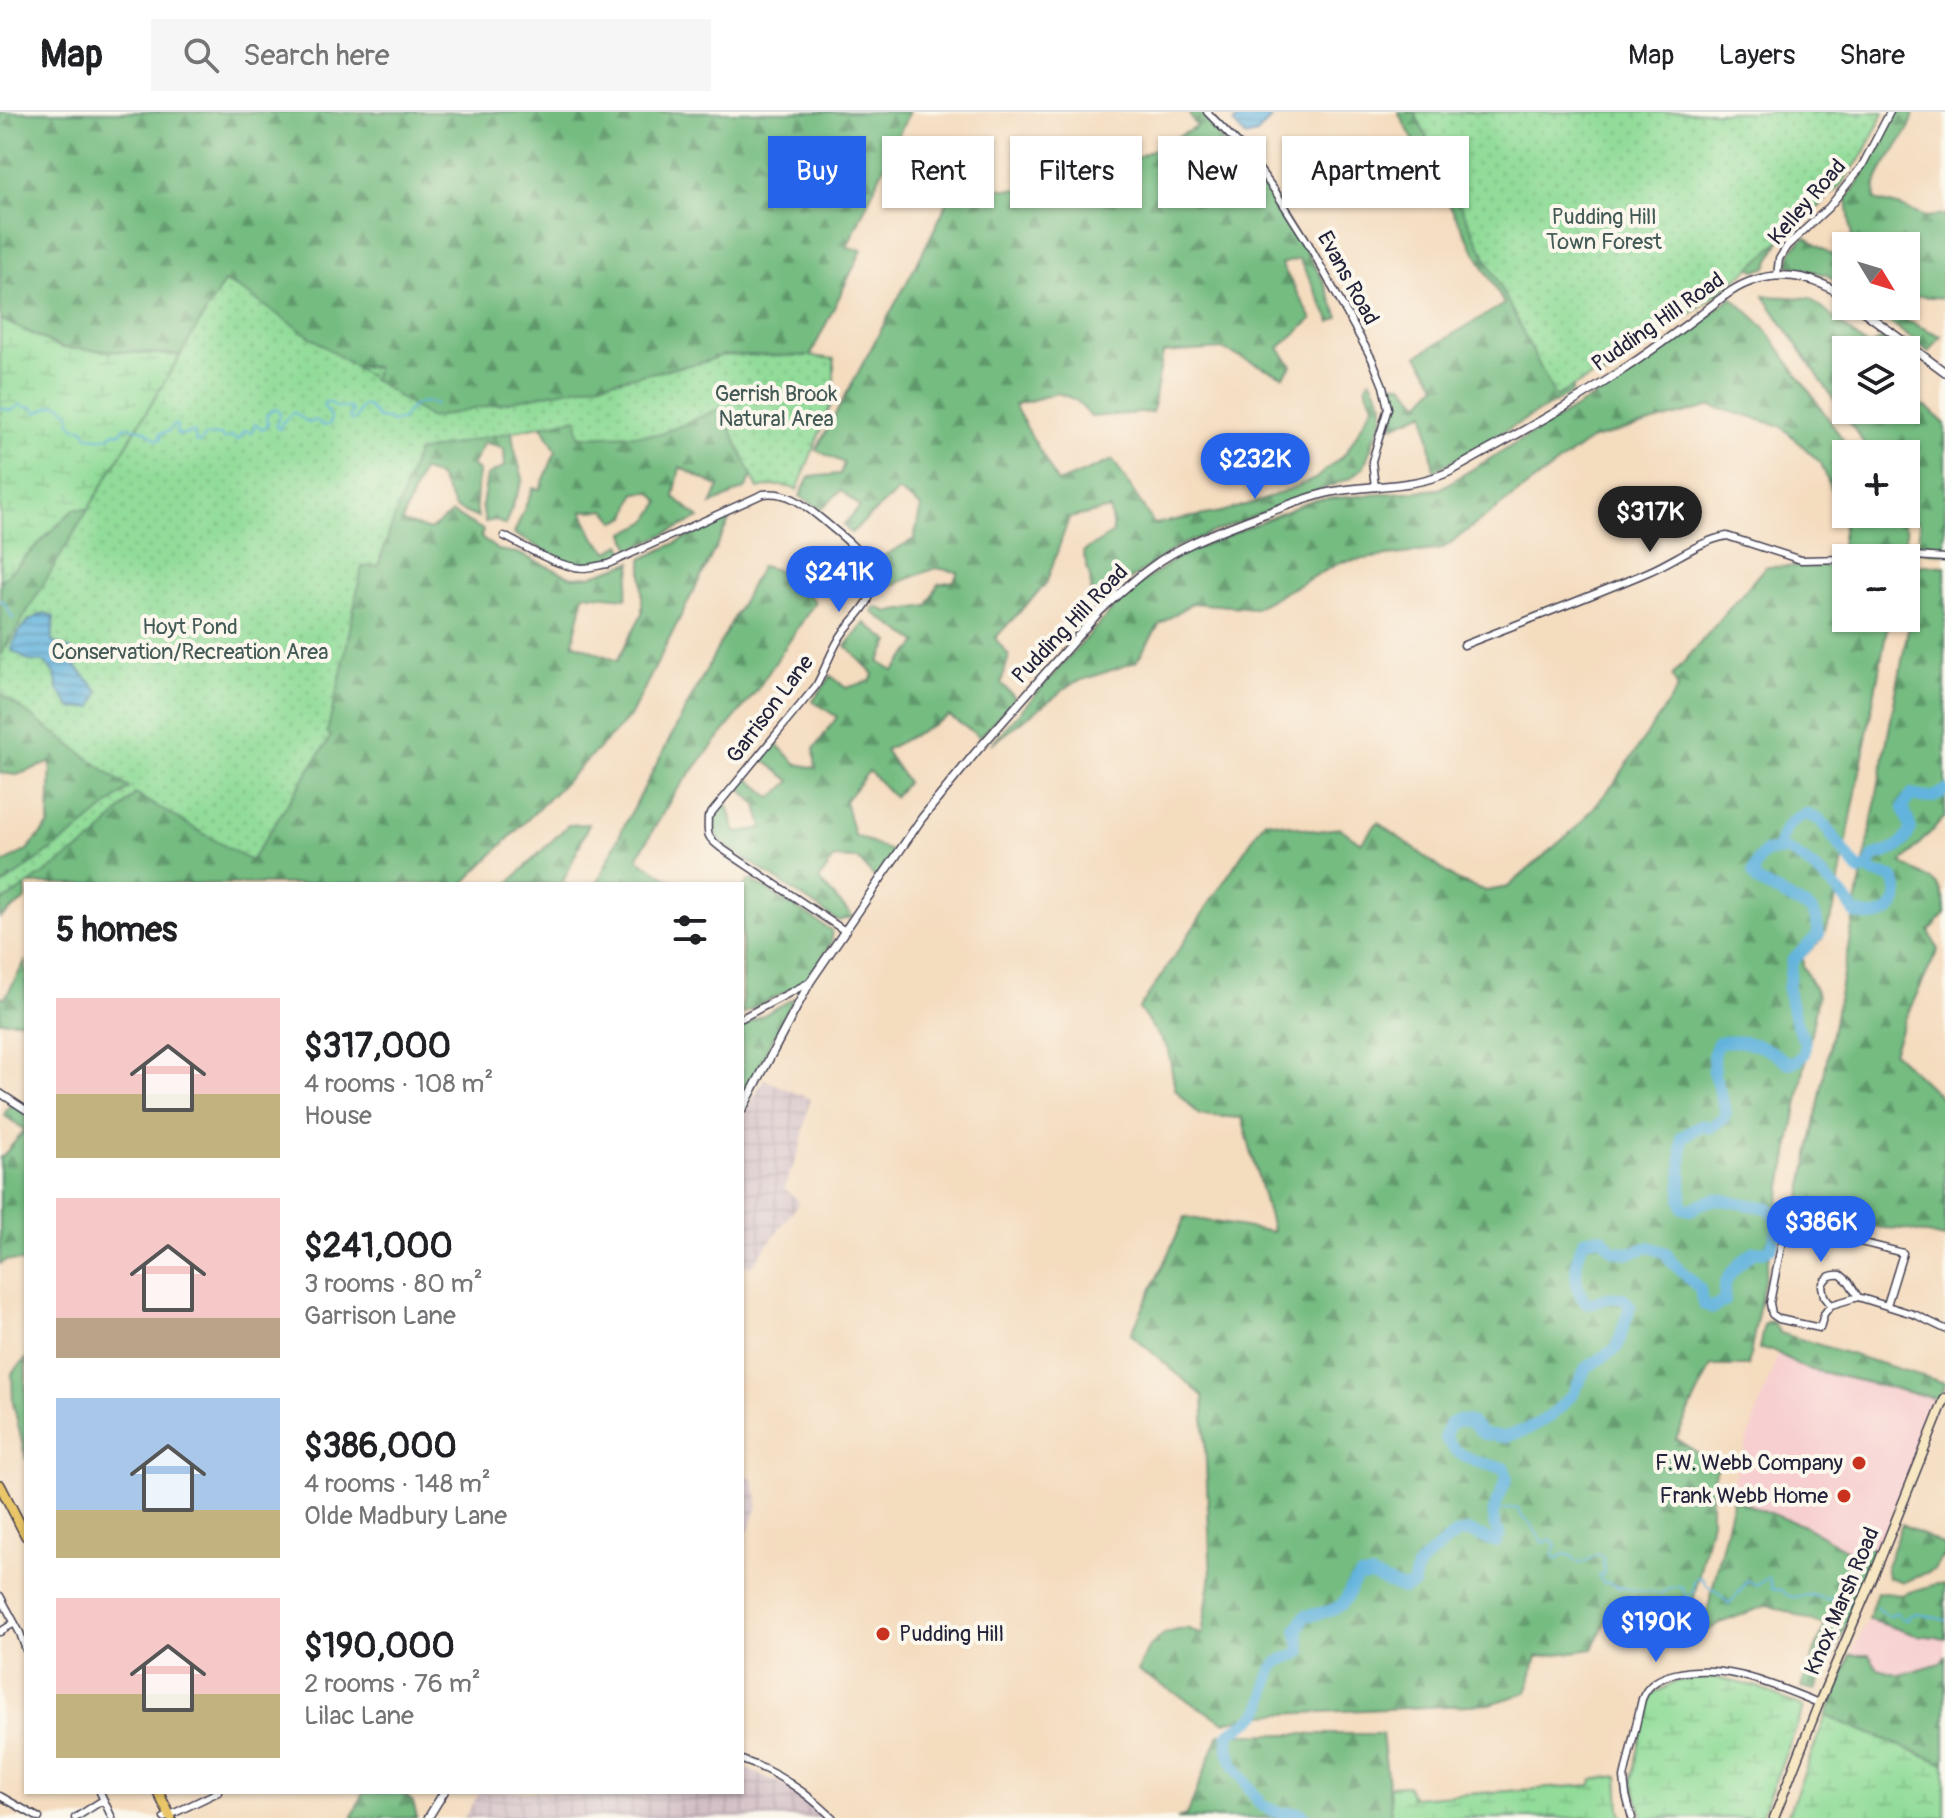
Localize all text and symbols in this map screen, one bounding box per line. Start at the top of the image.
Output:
search box [151,19,711,91]
text: Map [40,31,103,79]
icon: search [179,33,223,77]
text: Search here [243,37,390,74]
text: Map [1628,38,1674,73]
text: Layers [1718,38,1795,73]
text: Share [1839,38,1905,73]
chip: Buy [768,136,866,208]
chip: Rent [882,136,994,208]
chip: Filters [1010,136,1142,208]
chip: New [1158,136,1266,208]
chip: Apartment [1282,136,1469,208]
street label: Kelley Road [1762,153,1852,251]
park label: Pudding Hill Town Forest [1546,203,1662,256]
street label: Evans Road [1311,226,1385,330]
north arrow [1832,232,1920,320]
map controls [1832,232,1920,632]
street label: Pudding Hill Road [1586,266,1730,378]
button: layers [1832,336,1920,424]
park label: Gerrish Brook Natural Area [715,380,837,433]
pin: $232K [1199,433,1311,501]
button: + [1832,440,1920,528]
text: $232K [1219,443,1291,475]
pin: $317K [1594,486,1706,554]
text: $317K [1616,496,1684,528]
button: − [1832,544,1920,632]
pin: $241K [783,546,895,614]
text: $241K [804,556,874,588]
street label: Pudding Hill Road [1006,558,1134,690]
park label: Hoyt Pond Conservation/Recreation Area [52,613,328,666]
street label: Garrison Lane [720,649,820,769]
icon: filters [668,908,712,952]
text: 5 homes [56,909,177,952]
text: $317,000 [304,1025,451,1068]
icon: home [120,1030,216,1126]
text: 4 rooms · 108 m² [304,1068,493,1100]
text: House [304,1100,372,1132]
pin: $386K [1765,1196,1877,1264]
text: $386K [1785,1206,1857,1238]
text: $241,000 [304,1225,453,1268]
icon: home [120,1230,216,1326]
text: 3 rooms · 80 m² [304,1268,483,1300]
text: Garrison Lane [304,1300,456,1332]
text: $386,000 [304,1425,457,1468]
icon: home [120,1430,216,1526]
place label: F.W. Webb Company [1655,1449,1843,1477]
marker: F.W. Webb Company [1850,1454,1868,1472]
text: 4 rooms · 148 m² [304,1468,491,1500]
place label: Frank Webb Home [1659,1482,1828,1510]
marker: Frank Webb Home [1835,1487,1853,1505]
text: Olde Madbury Lane [304,1500,507,1532]
street label: Knox Marsh Road [1798,1523,1886,1679]
pin: $190K [1600,1596,1712,1664]
text: $190K [1620,1606,1692,1638]
place label: Pudding Hill [899,1620,1004,1648]
text: $190,000 [304,1625,455,1668]
marker: Pudding Hill [874,1625,892,1643]
icon: home [120,1630,216,1726]
text: 2 rooms · 76 m² [304,1668,481,1700]
text: Lilac Lane [304,1700,414,1732]

